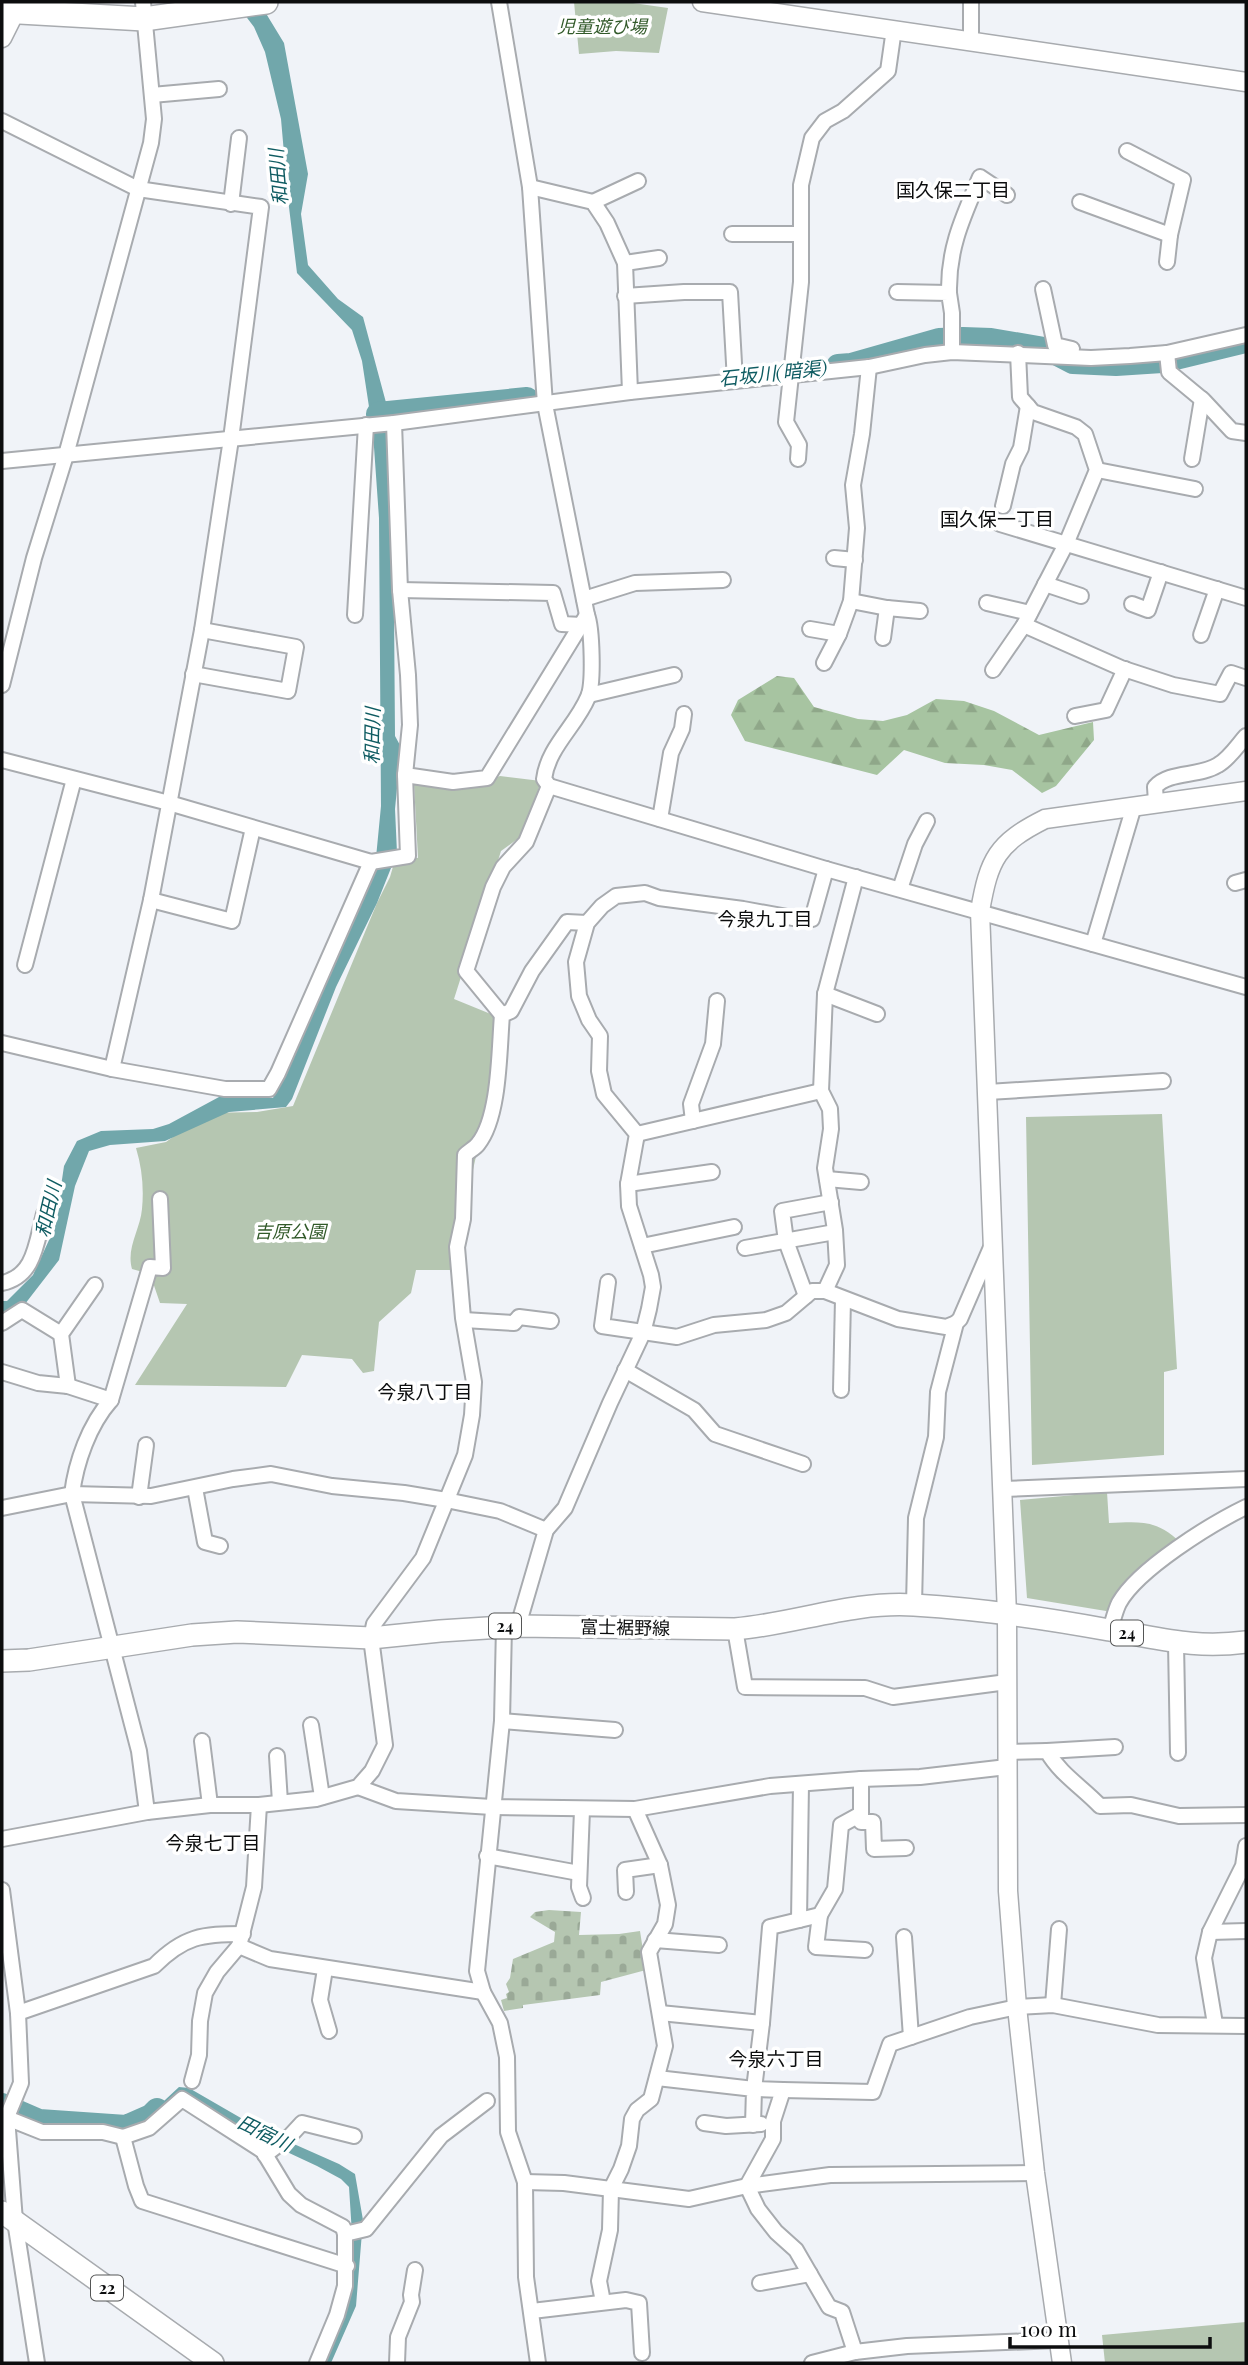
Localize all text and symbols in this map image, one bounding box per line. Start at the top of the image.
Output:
park label: 児童遊び場 [557,14,649,38]
water label: 和田川 [261,146,292,207]
district label: 国久保二丁目 [896,176,1010,202]
water label: 石坂川(暗渠) [717,353,828,391]
district label: 国久保一丁目 [940,505,1054,531]
water label: 和田川 [358,705,385,765]
district label: 今泉九丁目 [717,905,813,931]
water label: 和田川 [28,1176,67,1239]
park label: 吉原公園 [254,1219,329,1243]
district label: 今泉八丁目 [377,1378,473,1404]
road number: 24 [489,1614,521,1638]
street label: 富士裾野線 [580,1614,670,1640]
road number: 24 [1111,1620,1143,1646]
district label: 今泉七丁目 [165,1829,261,1855]
district label: 今泉六丁目 [728,2045,824,2071]
water label: 田宿川 [234,2108,299,2157]
road number: 22 [91,2276,123,2300]
scale bar [1010,2306,1210,2350]
text: 100 m [1020,2314,1077,2342]

